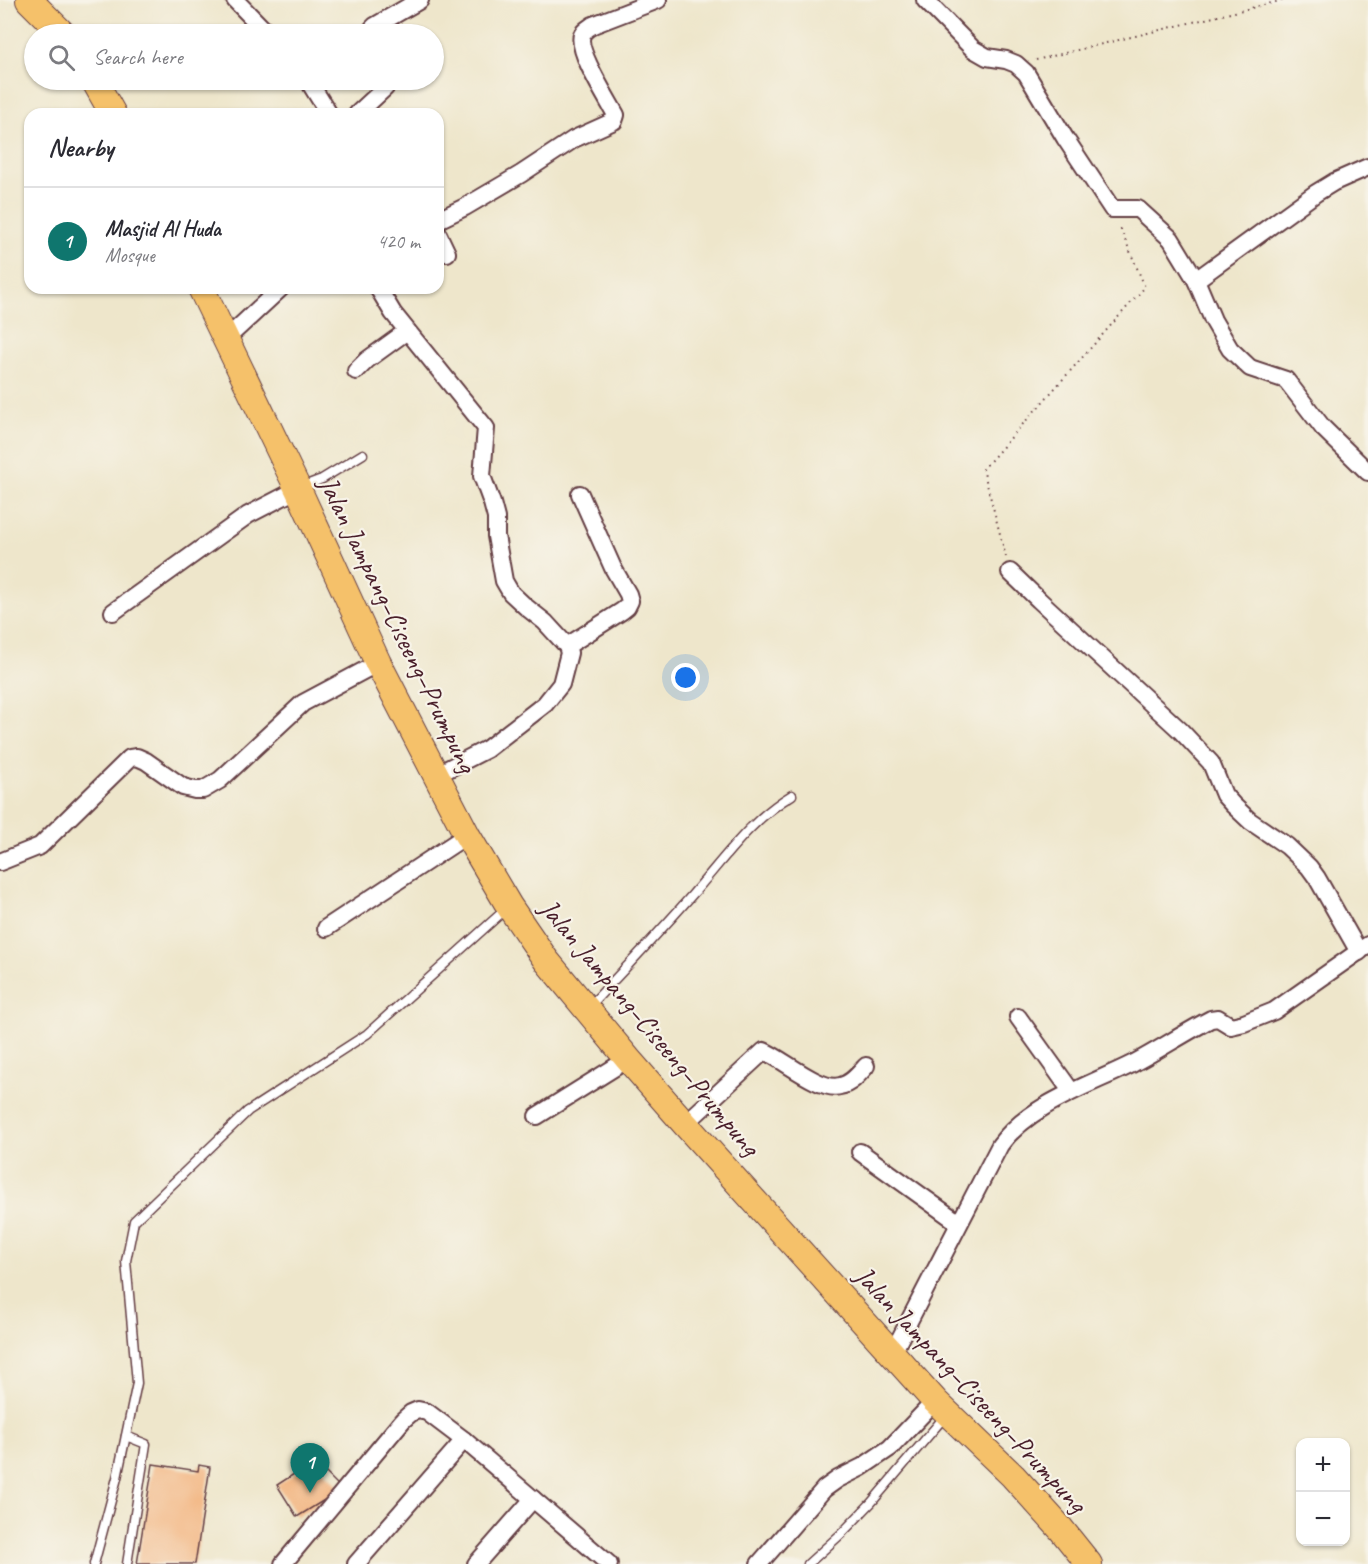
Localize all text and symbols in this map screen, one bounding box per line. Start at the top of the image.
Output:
search box [24,24,444,90]
icon: search [45,41,78,74]
text: Search here [93,43,183,71]
text: Nearby [48,131,113,164]
text: Masjid Al Huda [105,215,221,243]
text: 1 [63,229,72,254]
text: 420 m [377,229,420,254]
text: Mosque [105,243,155,268]
street label: Jalan Jampang–Ciseeng–Prumpung [310,469,486,779]
your location [671,663,700,692]
street label: Jalan Jampang–Ciseeng–Prumpung [531,890,769,1164]
street label: Jalan Jampang–Ciseeng–Prumpung [846,1257,1096,1521]
map controls [1296,1438,1350,1546]
button: + [1296,1438,1350,1492]
pin: 1 [290,1444,330,1493]
button: − [1296,1492,1350,1546]

